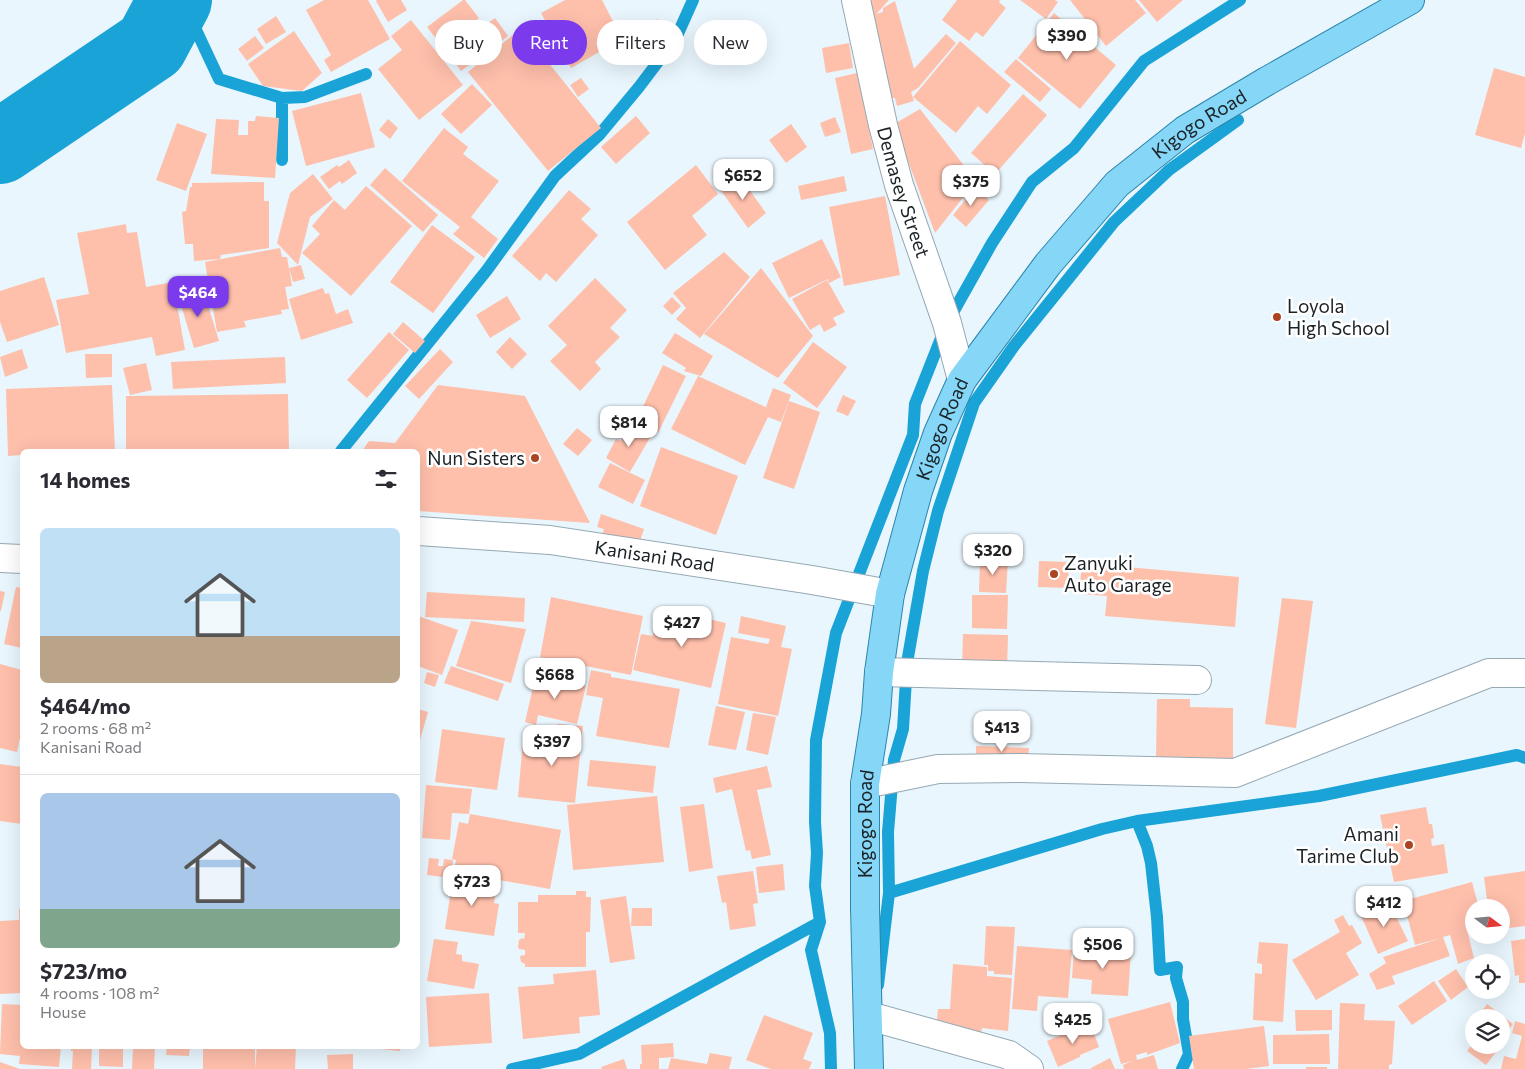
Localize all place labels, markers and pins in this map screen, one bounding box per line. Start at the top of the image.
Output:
pin: $390 [1037,18,1097,61]
pin: $652 [713,158,773,201]
pin: $375 [941,164,1001,207]
pin: $464 [168,276,228,318]
place label: Loyola High School [1287,294,1390,339]
marker: Loyola High School [1271,311,1283,323]
pin: $814 [599,406,659,448]
place label: Nun Sisters [427,446,525,469]
marker: Nun Sisters [529,452,541,464]
pin: $320 [963,534,1023,576]
place label: Zanyuki Auto Garage [1064,551,1172,596]
marker: Zanyuki Auto Garage [1048,568,1060,580]
pin: $427 [652,606,712,648]
pin: $668 [525,658,585,700]
pin: $413 [972,710,1032,753]
pin: $397 [522,724,582,767]
place label: Amani Tarime Club [1296,822,1399,867]
marker: Amani Tarime Club [1403,839,1415,851]
pin: $723 [442,864,502,907]
pin: $412 [1354,886,1414,928]
pin: $506 [1073,928,1133,970]
pin: $425 [1043,1002,1103,1045]

